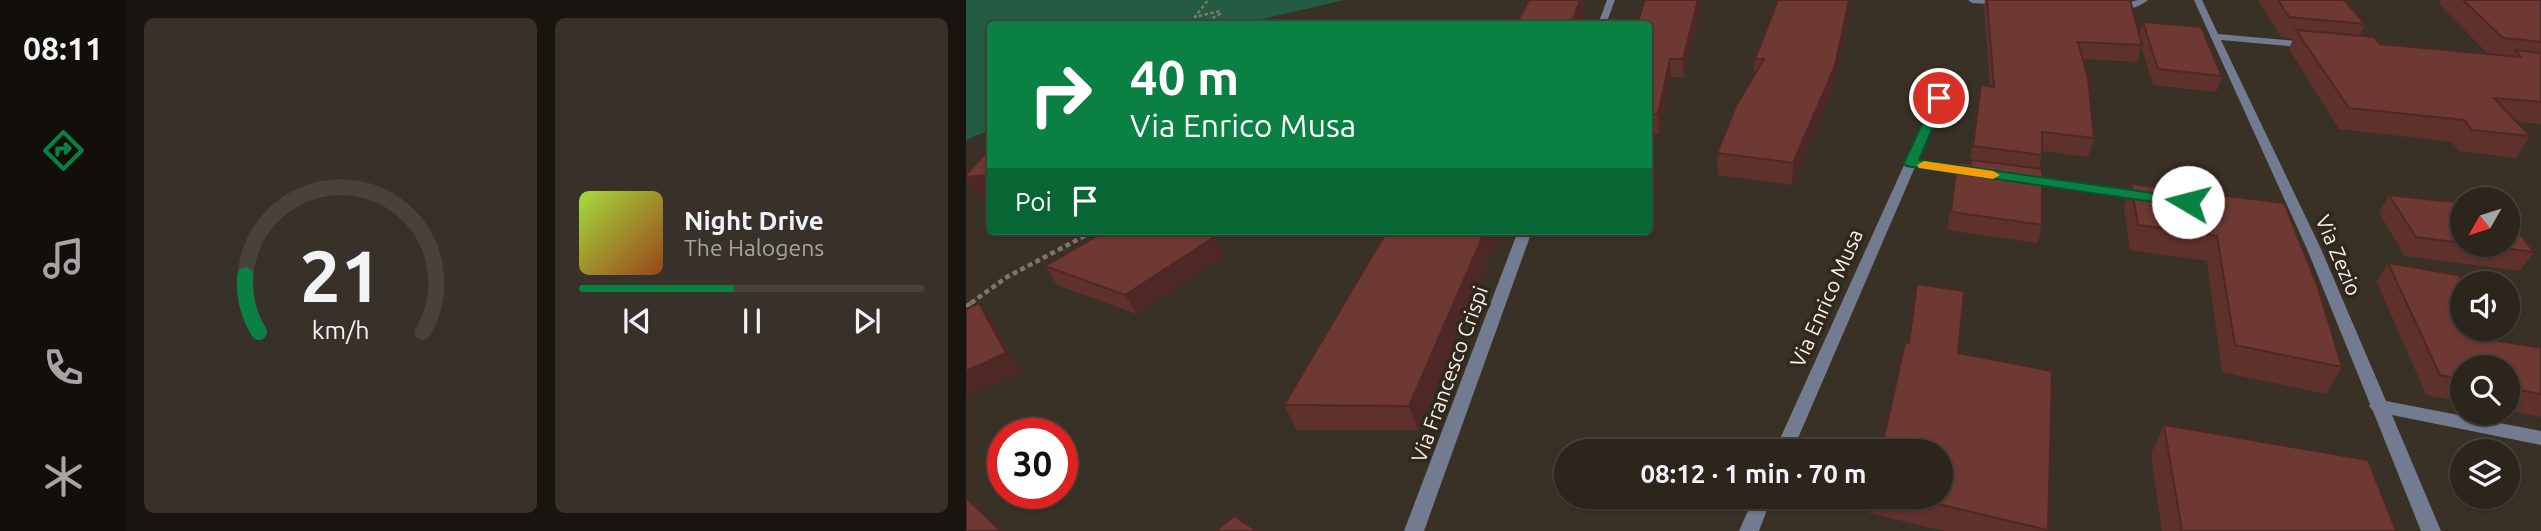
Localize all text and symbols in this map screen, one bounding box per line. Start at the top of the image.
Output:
text: 08:11 [23,30,103,66]
icon: right [1015,49,1106,140]
text: 40 m [1130,49,1239,104]
pin [1909,68,1969,128]
icon: arrive [1920,79,1958,117]
text: Via Enrico Musa [1130,107,1356,143]
icon: directions [39,126,88,175]
position arrow [2151,165,2225,239]
icon: arrive [1066,182,1104,220]
text: Poi [1015,187,1052,216]
north arrow [2450,187,2520,257]
map controls [2450,187,2520,509]
text: Night Drive [684,206,824,235]
street label: Via Zezio [2311,211,2367,299]
street label: Via Enrico Musa [1785,225,1867,371]
icon: music [39,234,88,283]
text: 21 [299,234,382,316]
text: The Halogens [684,235,824,260]
button: sound [2450,271,2520,341]
street label: Via Francesco Crispi [1406,283,1492,465]
icon: previous [618,302,656,340]
icon: pause [733,302,771,340]
icon: next [848,302,886,340]
text: km/h [312,315,369,343]
icon: phone [39,343,88,392]
button: search [2450,355,2520,425]
speed limit sign: 30 [987,418,1078,509]
button: layers [2450,439,2520,509]
icon: climate [39,452,88,501]
text: 08:12 · 1 min · 70 m [1640,459,1867,488]

